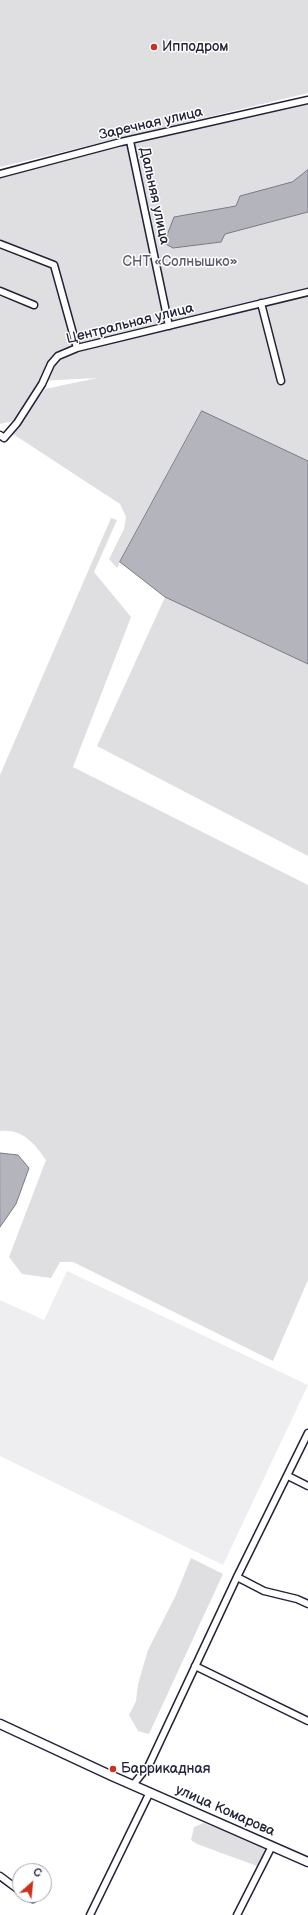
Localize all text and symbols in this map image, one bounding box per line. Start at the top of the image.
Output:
place label: Ипподром [162,39,228,55]
marker: Ипподром [149,42,159,52]
street label: Заречная улица [98,104,204,144]
street label: Дальняя улица [135,146,173,246]
park label: СНТ «Солнышко» [123,254,237,270]
street label: Центральная улица [65,300,195,348]
place label: Баррикадная [121,1761,211,1777]
marker: Баррикадная [108,1764,118,1774]
street label: улица Комарова [173,1782,277,1840]
north arrow [12,1863,52,1903]
text: С [31,1865,44,1880]

